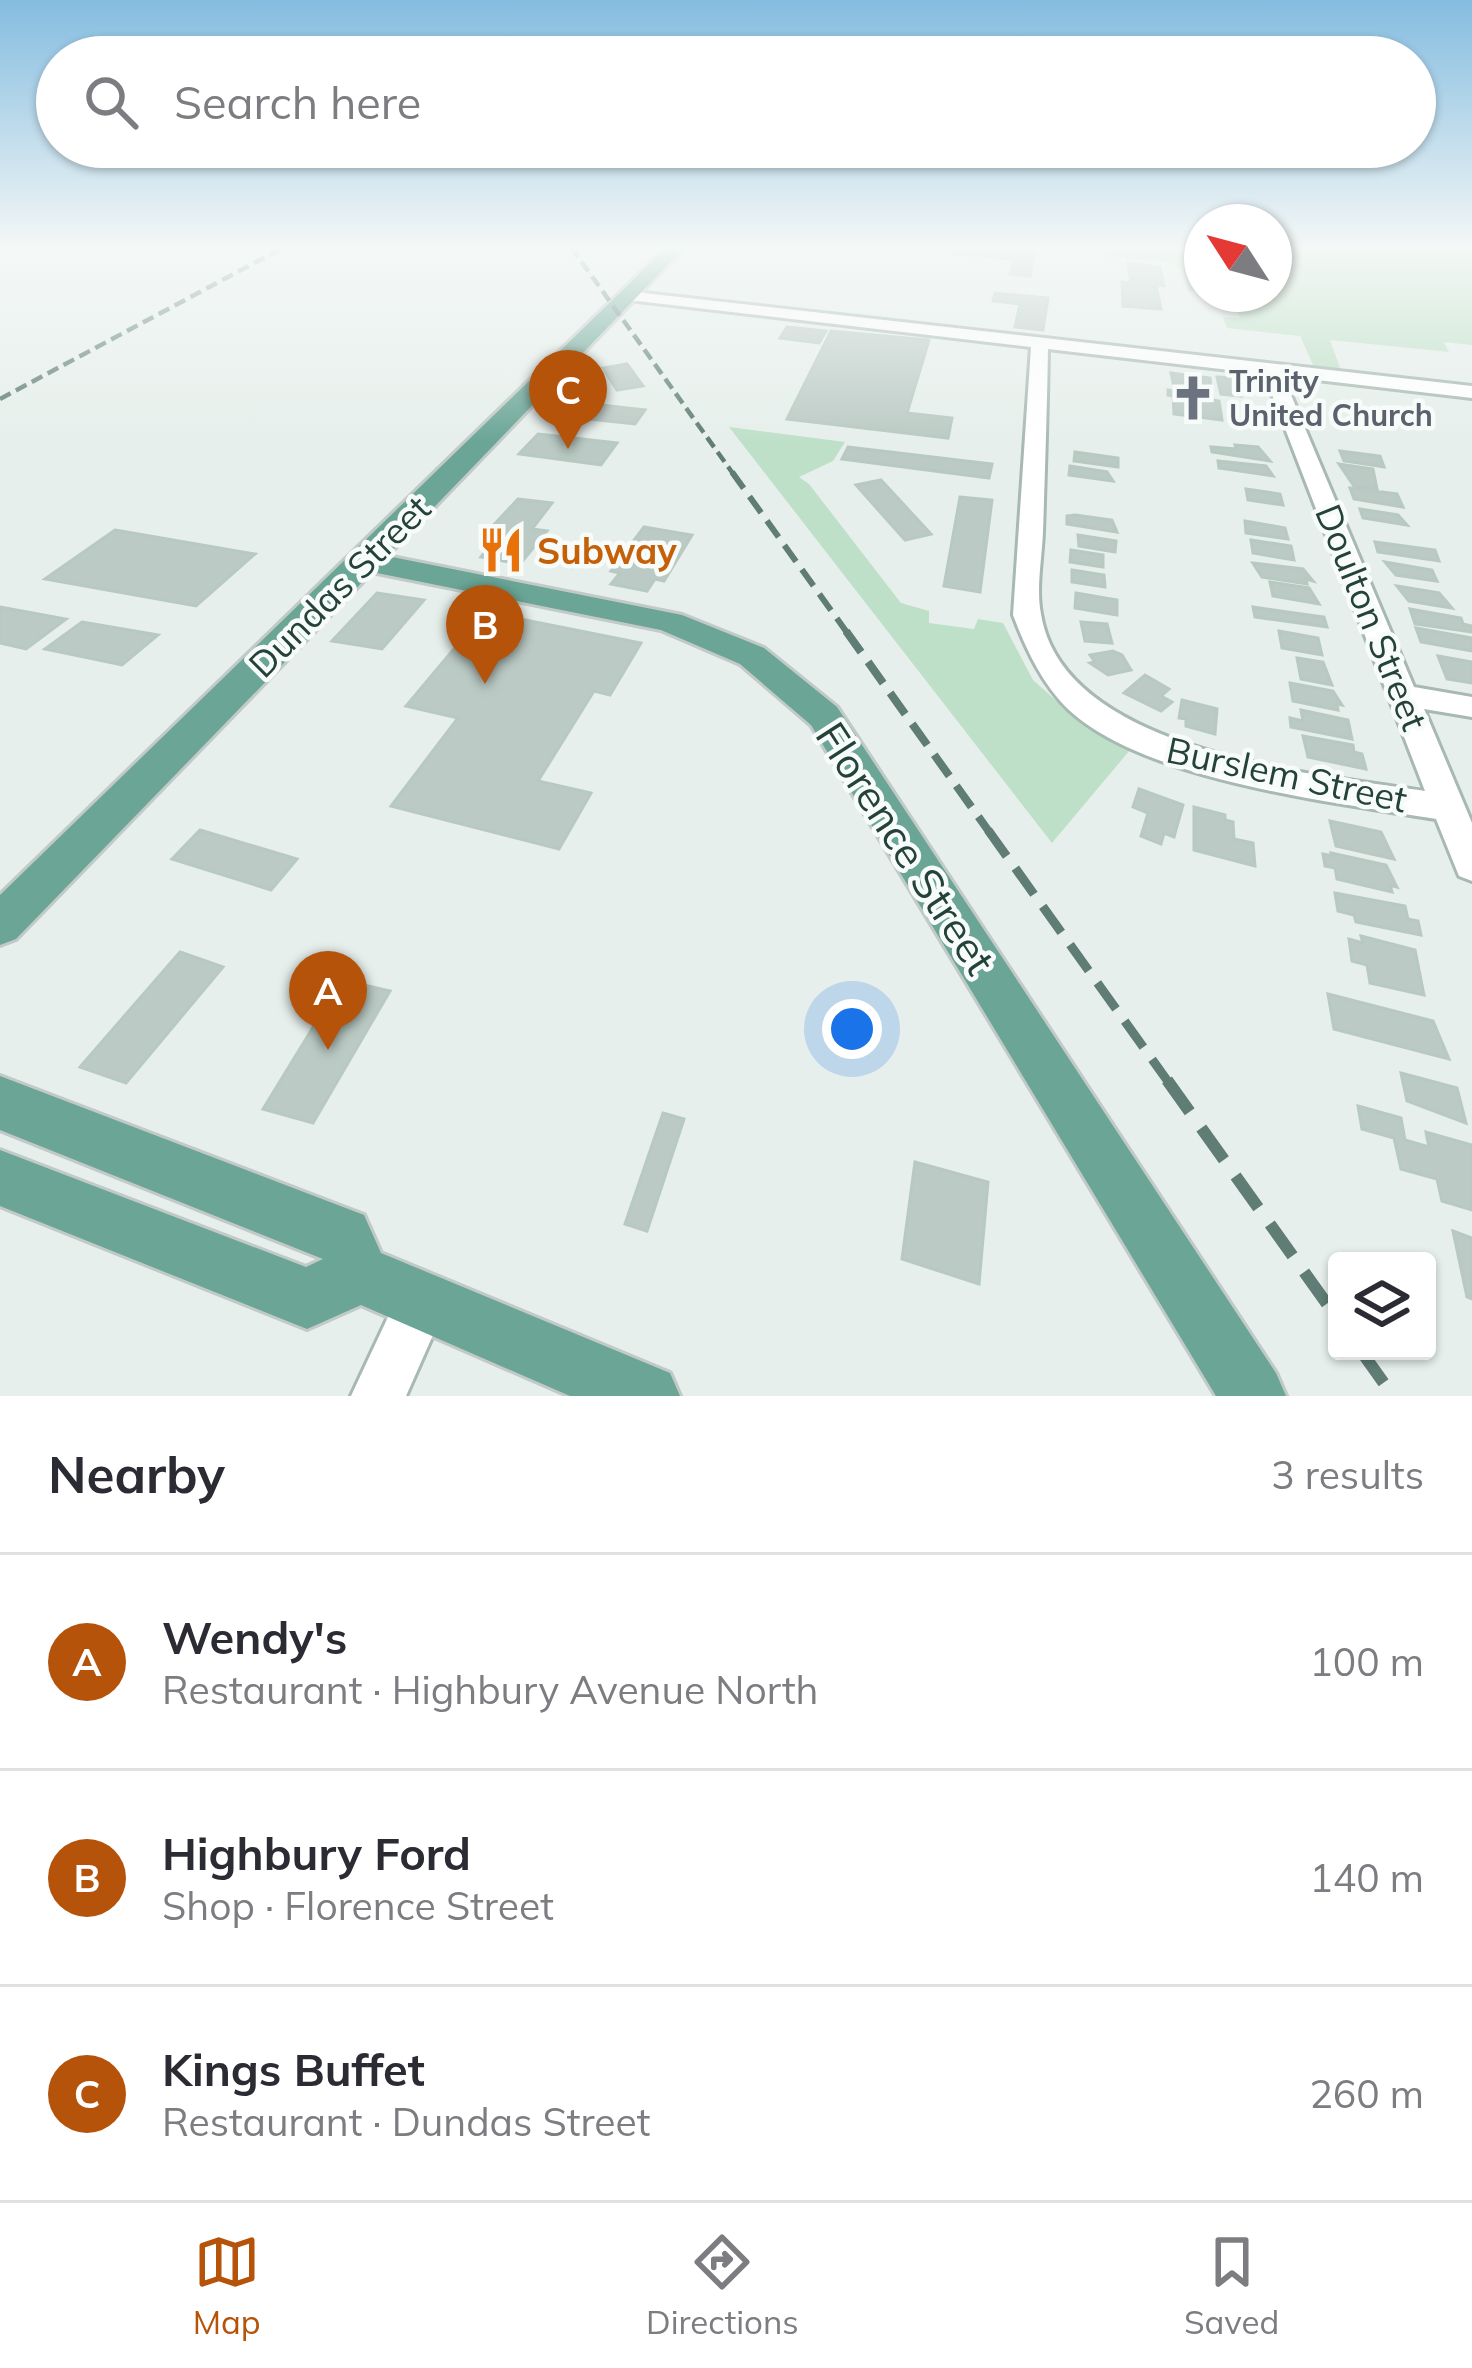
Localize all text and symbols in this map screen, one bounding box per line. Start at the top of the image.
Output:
search box [36,36,1436,168]
icon: search [78,69,144,135]
text: Search here [174,74,421,130]
north arrow [1184,204,1292,312]
pin: C [529,350,607,449]
place label: Trinity United Church [1229,362,1433,434]
church icon: Trinity United Church [1168,373,1218,423]
street label: Dundas Street [239,486,439,686]
street label: Doulton Street [1306,497,1438,737]
restaurant icon: Subway [476,525,526,575]
place label: Subway [537,528,677,573]
pin: B [446,585,524,684]
street label: Florence Street [805,712,1007,984]
street label: Burslem Street [1163,727,1411,821]
pin: A [289,951,367,1050]
your location [822,999,882,1059]
map controls [1328,1252,1436,1360]
button: layers [1328,1252,1436,1360]
text: Nearby [48,1442,225,1506]
text: 3 results [1271,1450,1424,1499]
text: Wendy's [162,1609,347,1665]
text: A [72,1637,102,1686]
text: 100 m [1309,1637,1424,1686]
text: Restaurant · Highbury Avenue North [162,1665,818,1714]
text: Highbury Ford [162,1825,471,1881]
text: B [74,1853,100,1902]
text: 140 m [1309,1853,1424,1902]
text: Shop · Florence Street [162,1881,554,1930]
text: Kings Buffet [162,2041,425,2097]
text: C [74,2069,100,2118]
text: 260 m [1309,2069,1424,2118]
text: Restaurant · Dundas Street [162,2097,650,2146]
tab: Map [193,2229,261,2342]
tab: Directions [646,2229,799,2342]
tab: Saved [1184,2229,1279,2342]

